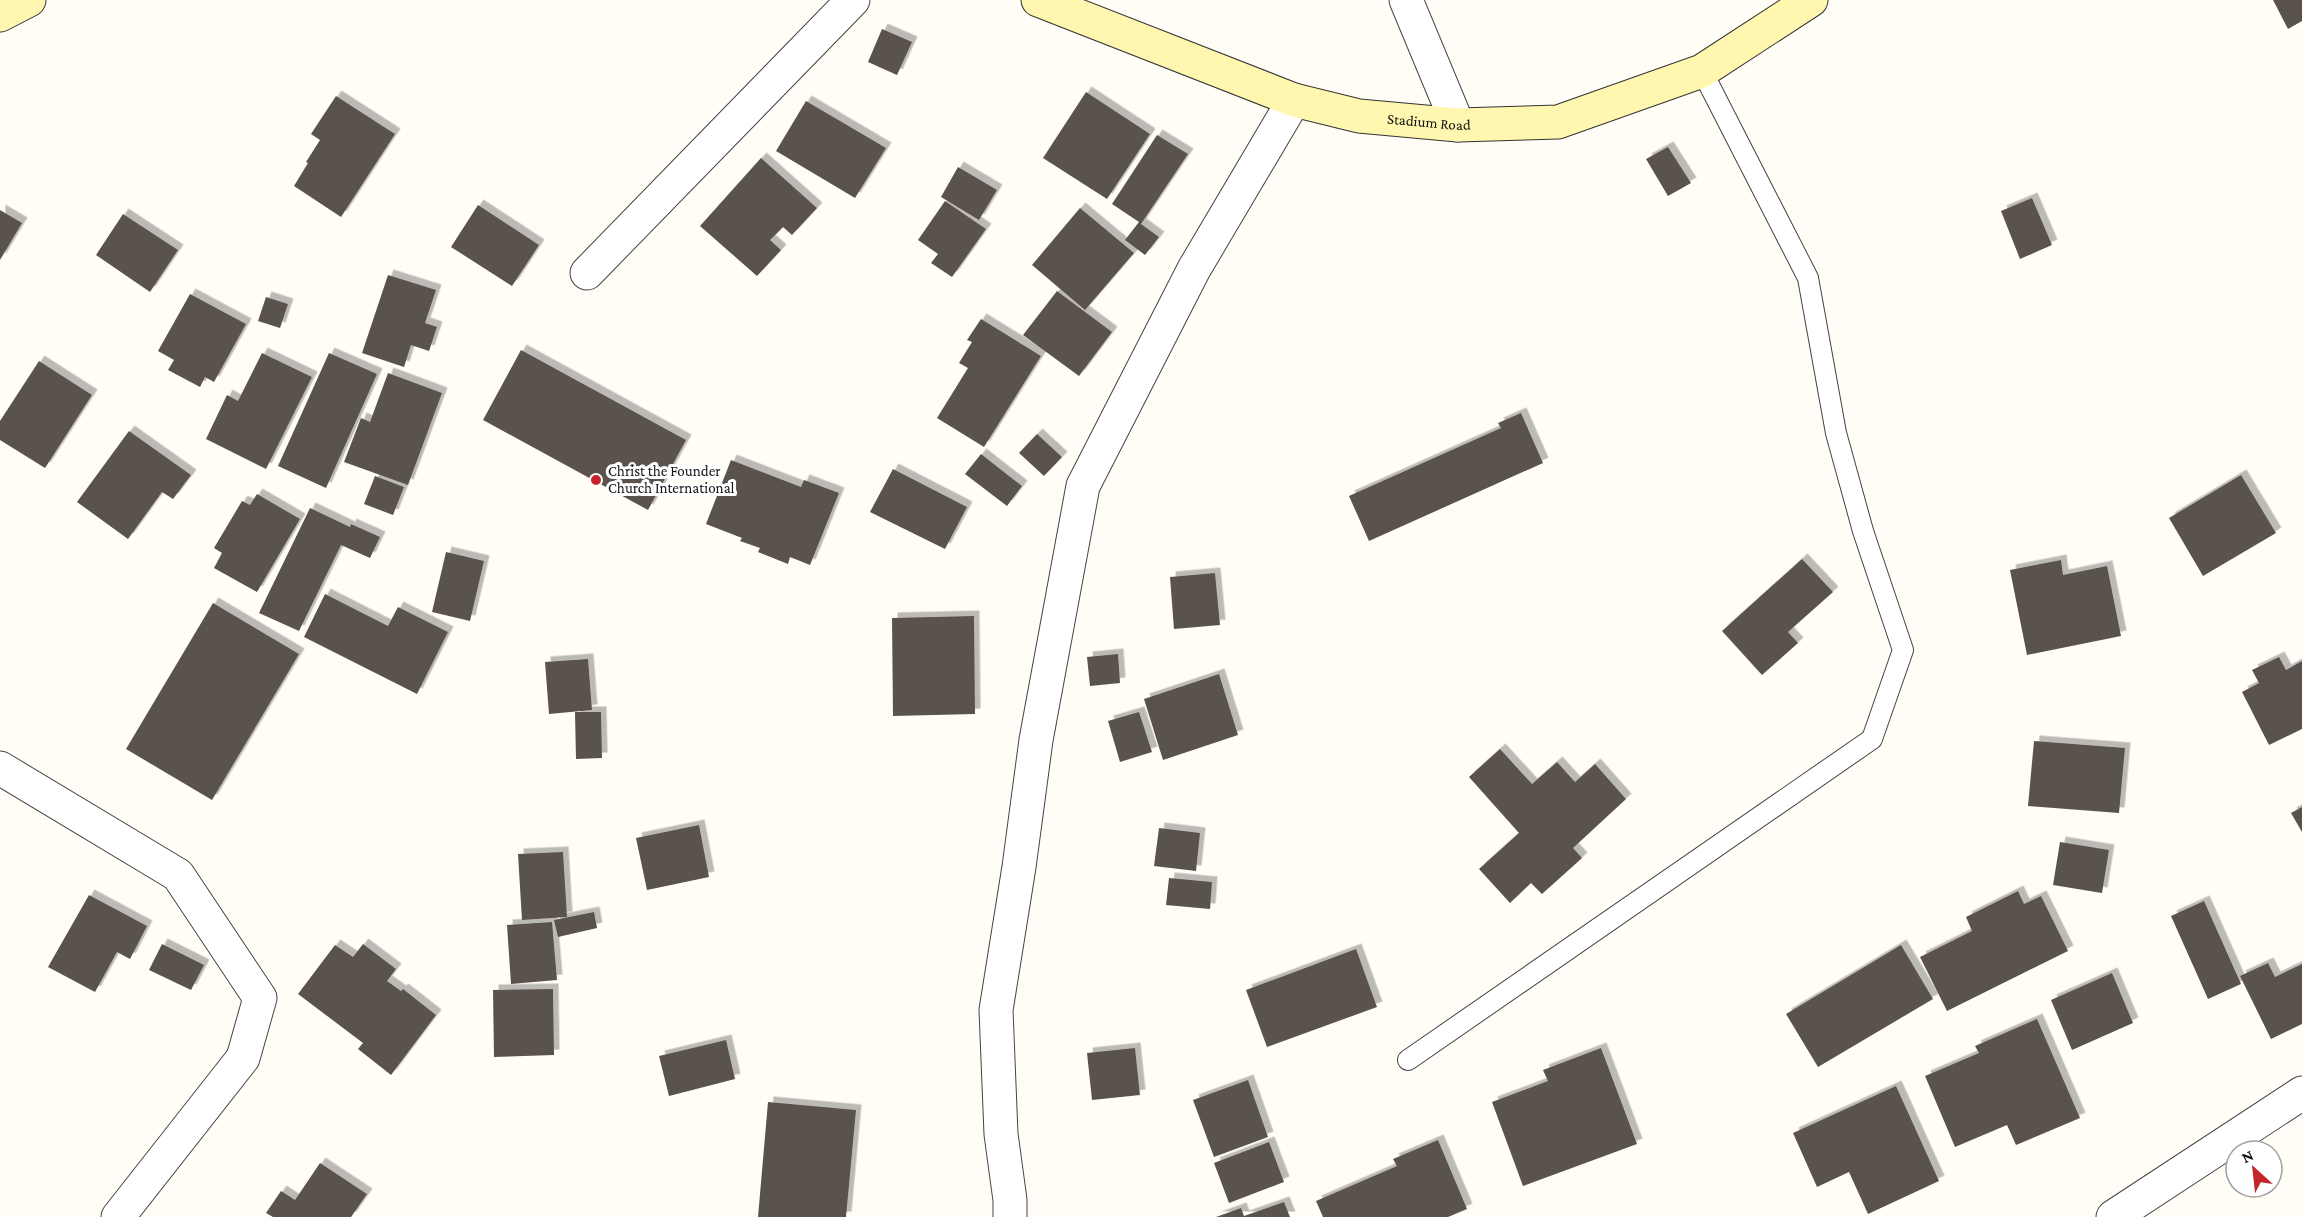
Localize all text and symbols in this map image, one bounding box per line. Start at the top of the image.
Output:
street label: Stadium Road [1386,111,1471,133]
place label: Christ the Founder Church International [608,463,735,496]
marker: Christ the Founder Church International [589,473,603,487]
north arrow [2224,1139,2284,1199]
text: N [2239,1146,2256,1166]

